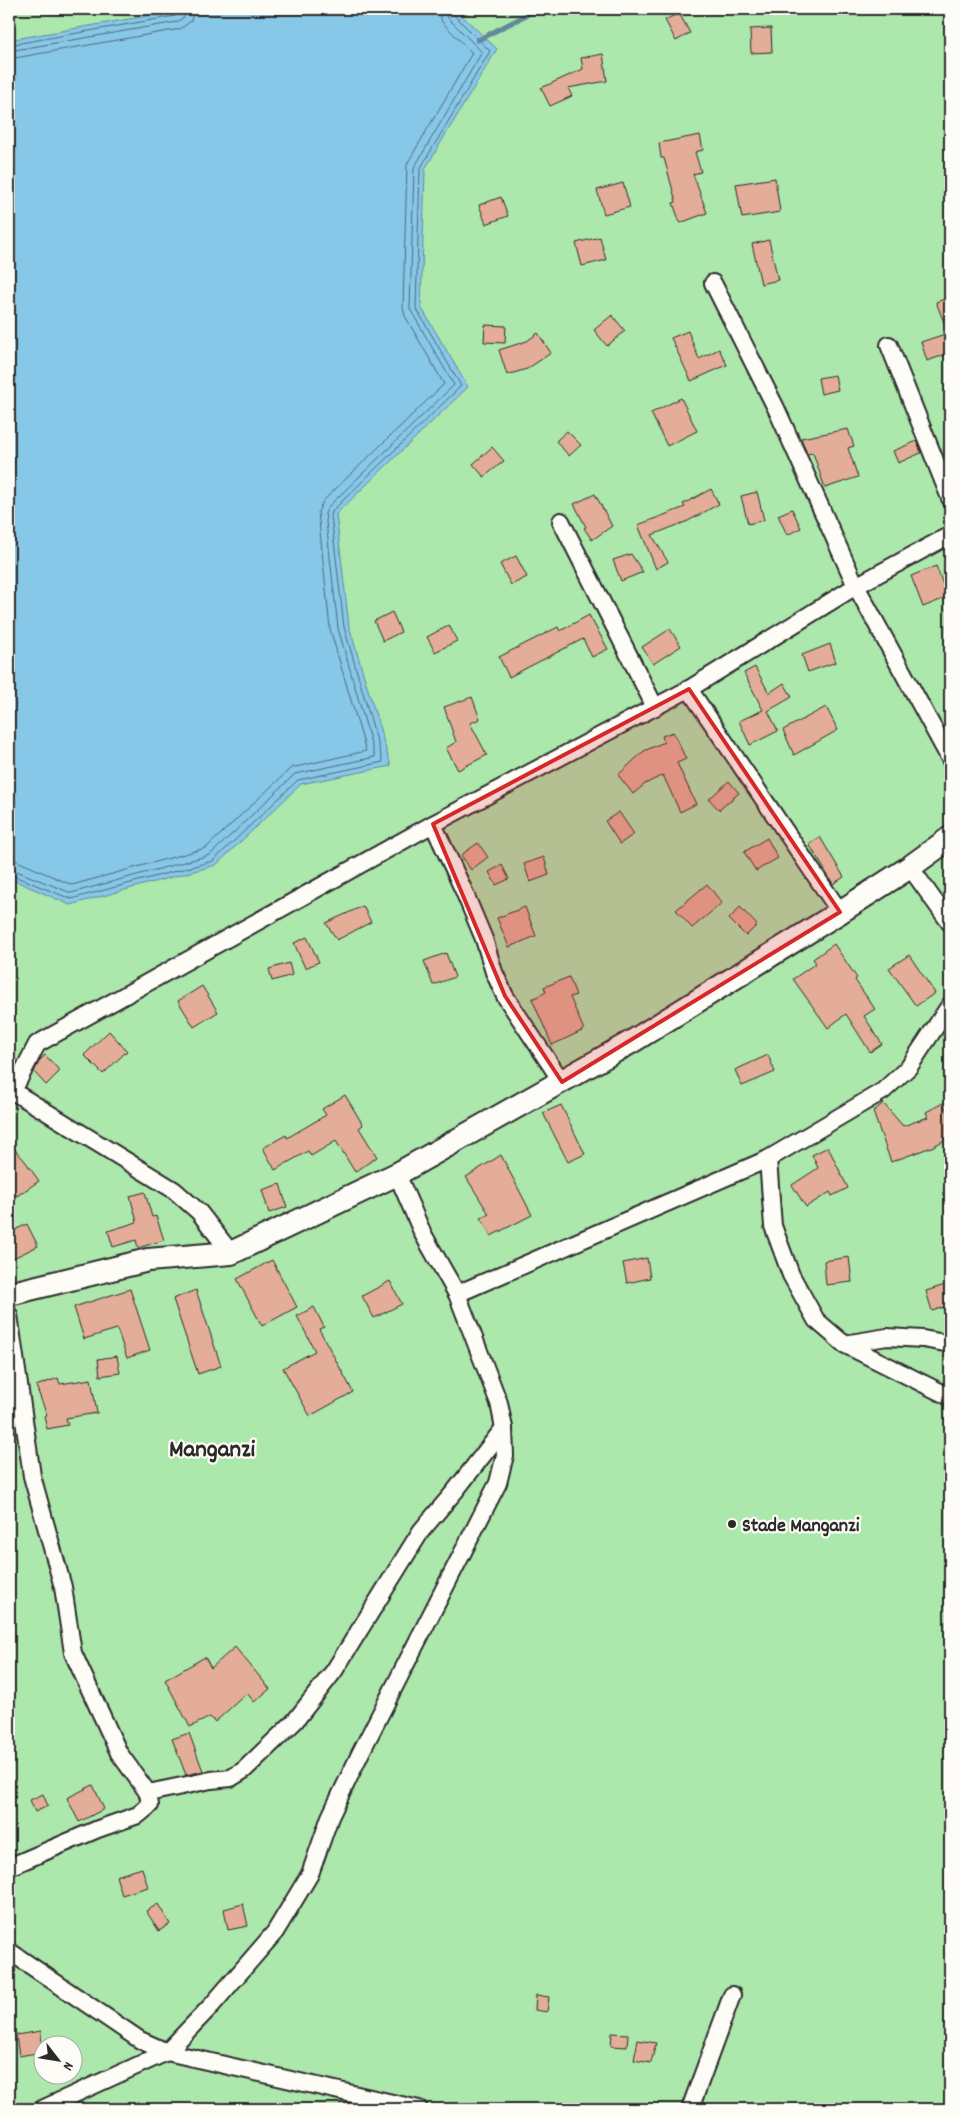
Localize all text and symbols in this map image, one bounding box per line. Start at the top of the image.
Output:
district label: Manganzi [169,1433,256,1469]
place label: Stade Manganzi [742,1513,860,1541]
marker: Stade Manganzi [726,1518,738,1530]
north arrow [32,2036,82,2086]
text: N [57,2058,78,2074]

